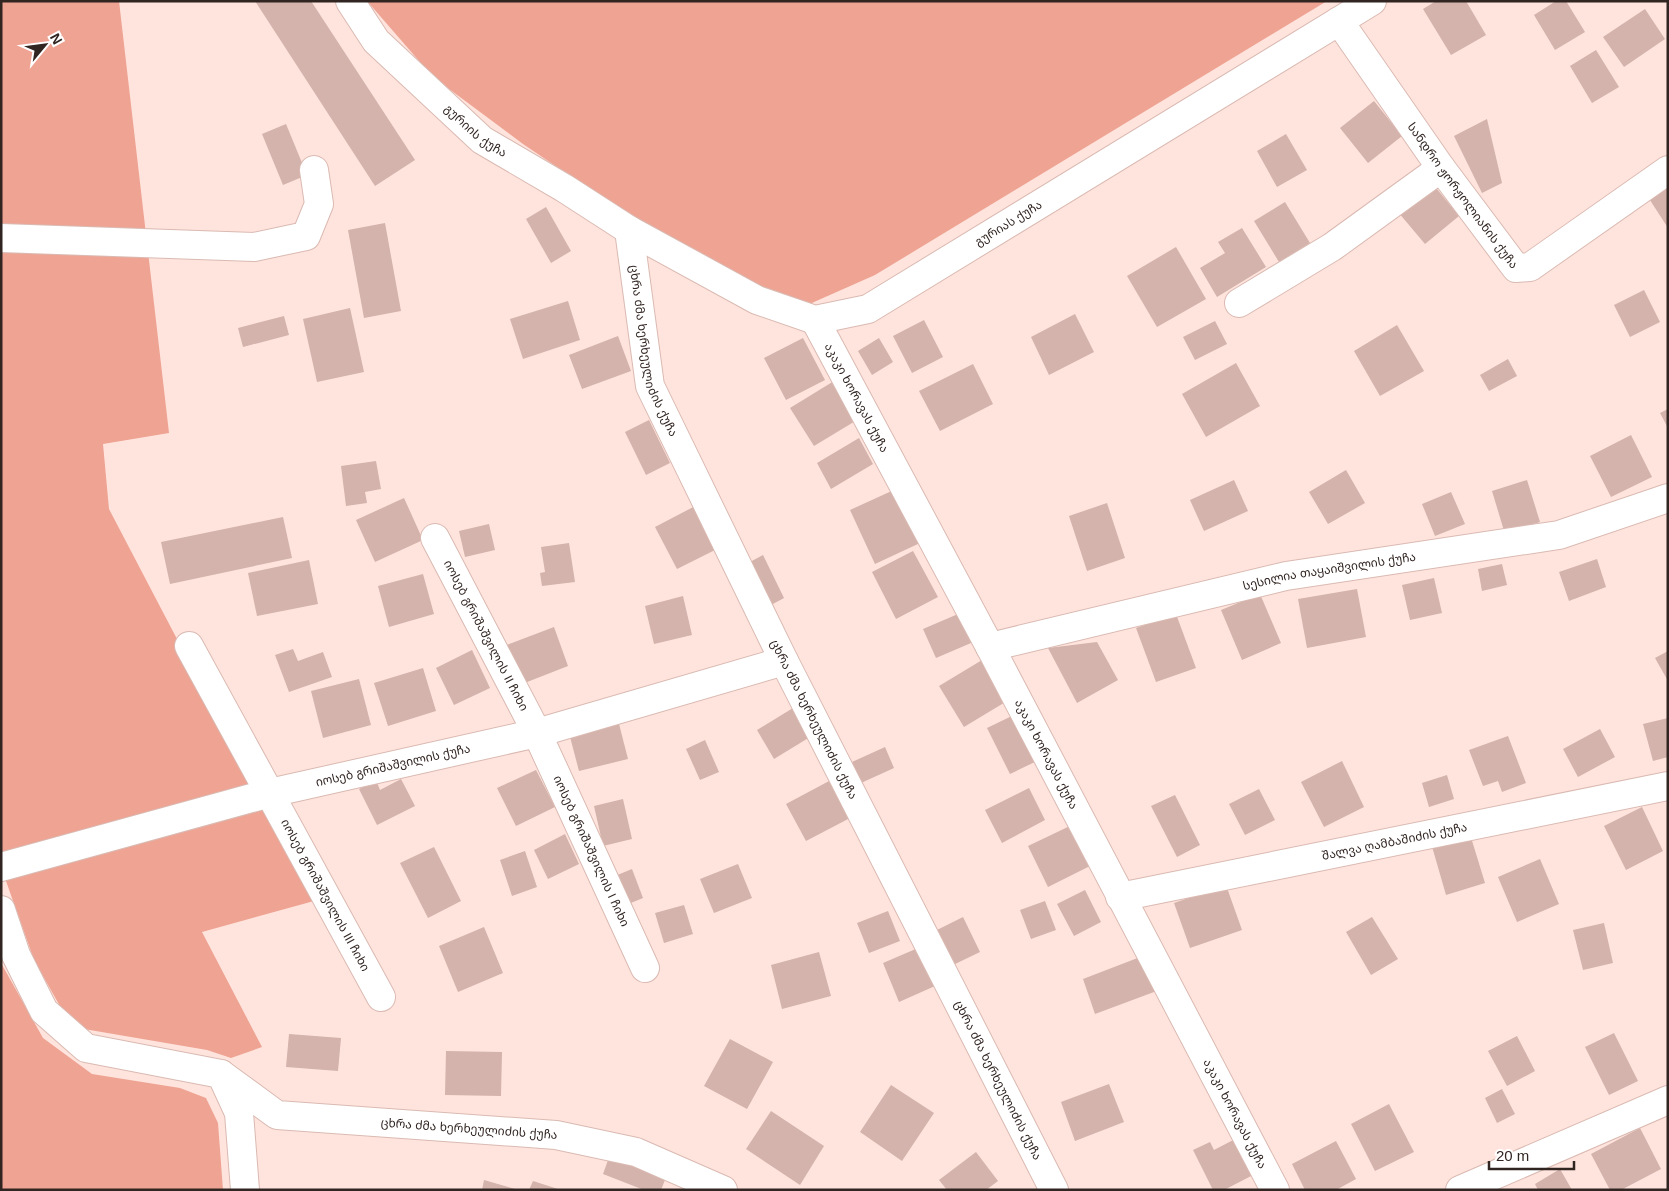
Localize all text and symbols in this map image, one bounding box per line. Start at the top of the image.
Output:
north arrow [20,20,70,70]
text: N [47,30,66,47]
street label: გურიის ქუჩა [441,101,509,160]
street label: სანდრო ჟორჟოლიანის ქუჩა [1405,120,1521,271]
street label: გურიას ქუჩა [972,197,1044,249]
street label: ცხრა ძმა ხერხეულიძის ქუჩა [627,264,680,439]
street label: აკაკი ხორავას ქუჩა [822,341,891,455]
street label: სესილია თაყაიშვილის ქუჩა [1242,550,1417,593]
street label: იოსებ გრიშაშვილის II ჩიხი [441,558,531,713]
street label: ცხრა ძმა ხერხეულიძის ქუჩა [768,637,860,802]
street label: აკაკი ხორავას ქუჩა [1012,697,1081,811]
street label: იოსებ გრიშაშვილის ქუჩა [314,741,472,790]
street label: იოსებ გრიშაშვილის I ჩიხი [550,773,632,929]
street label: იოსებ გრიშაშვილის III ჩიხი [278,817,373,974]
street label: შალვა ღამბაშიძის ქუჩა [1321,820,1468,863]
street label: ცხრა ძმა ხერხეულიძის ქუჩა [951,998,1044,1162]
street label: აკაკი ხორავას ქუჩა [1200,1057,1269,1171]
street label: ცხრა ძმა ხერხეულიძის ქუჩა [380,1115,558,1142]
scale bar [1489,1138,1574,1170]
text: 20 m [1496,1147,1529,1164]

